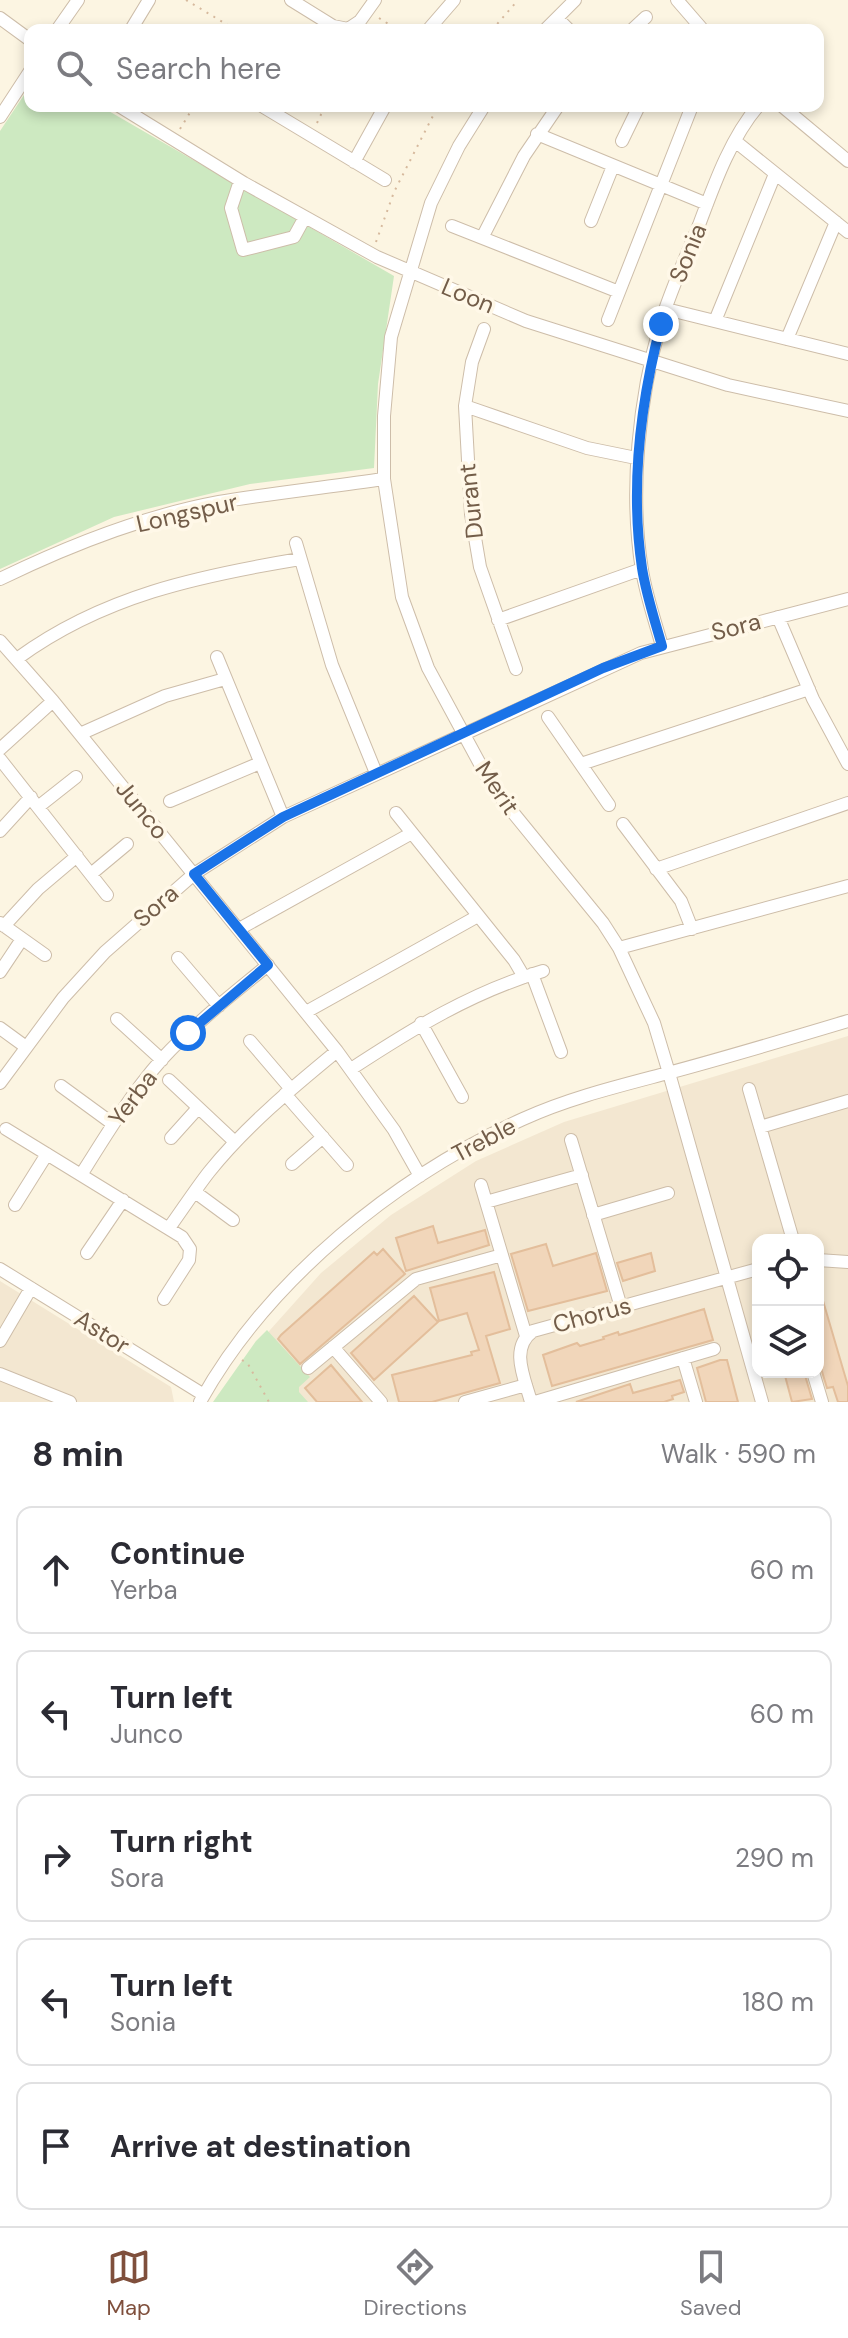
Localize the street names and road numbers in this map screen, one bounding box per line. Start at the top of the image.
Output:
street label: Sonia [662,219,713,287]
street label: Loon [437,271,499,320]
street label: Durant [451,462,490,540]
street label: Longspur [133,486,241,539]
street label: Sora [708,605,764,648]
street label: Merit [468,755,526,820]
street label: Junco [109,774,176,846]
street label: Sora [127,877,185,934]
street label: Yerba [101,1063,164,1132]
street label: Treble [446,1110,521,1169]
street label: Chorus [549,1289,634,1340]
street label: Astor [69,1303,136,1361]

